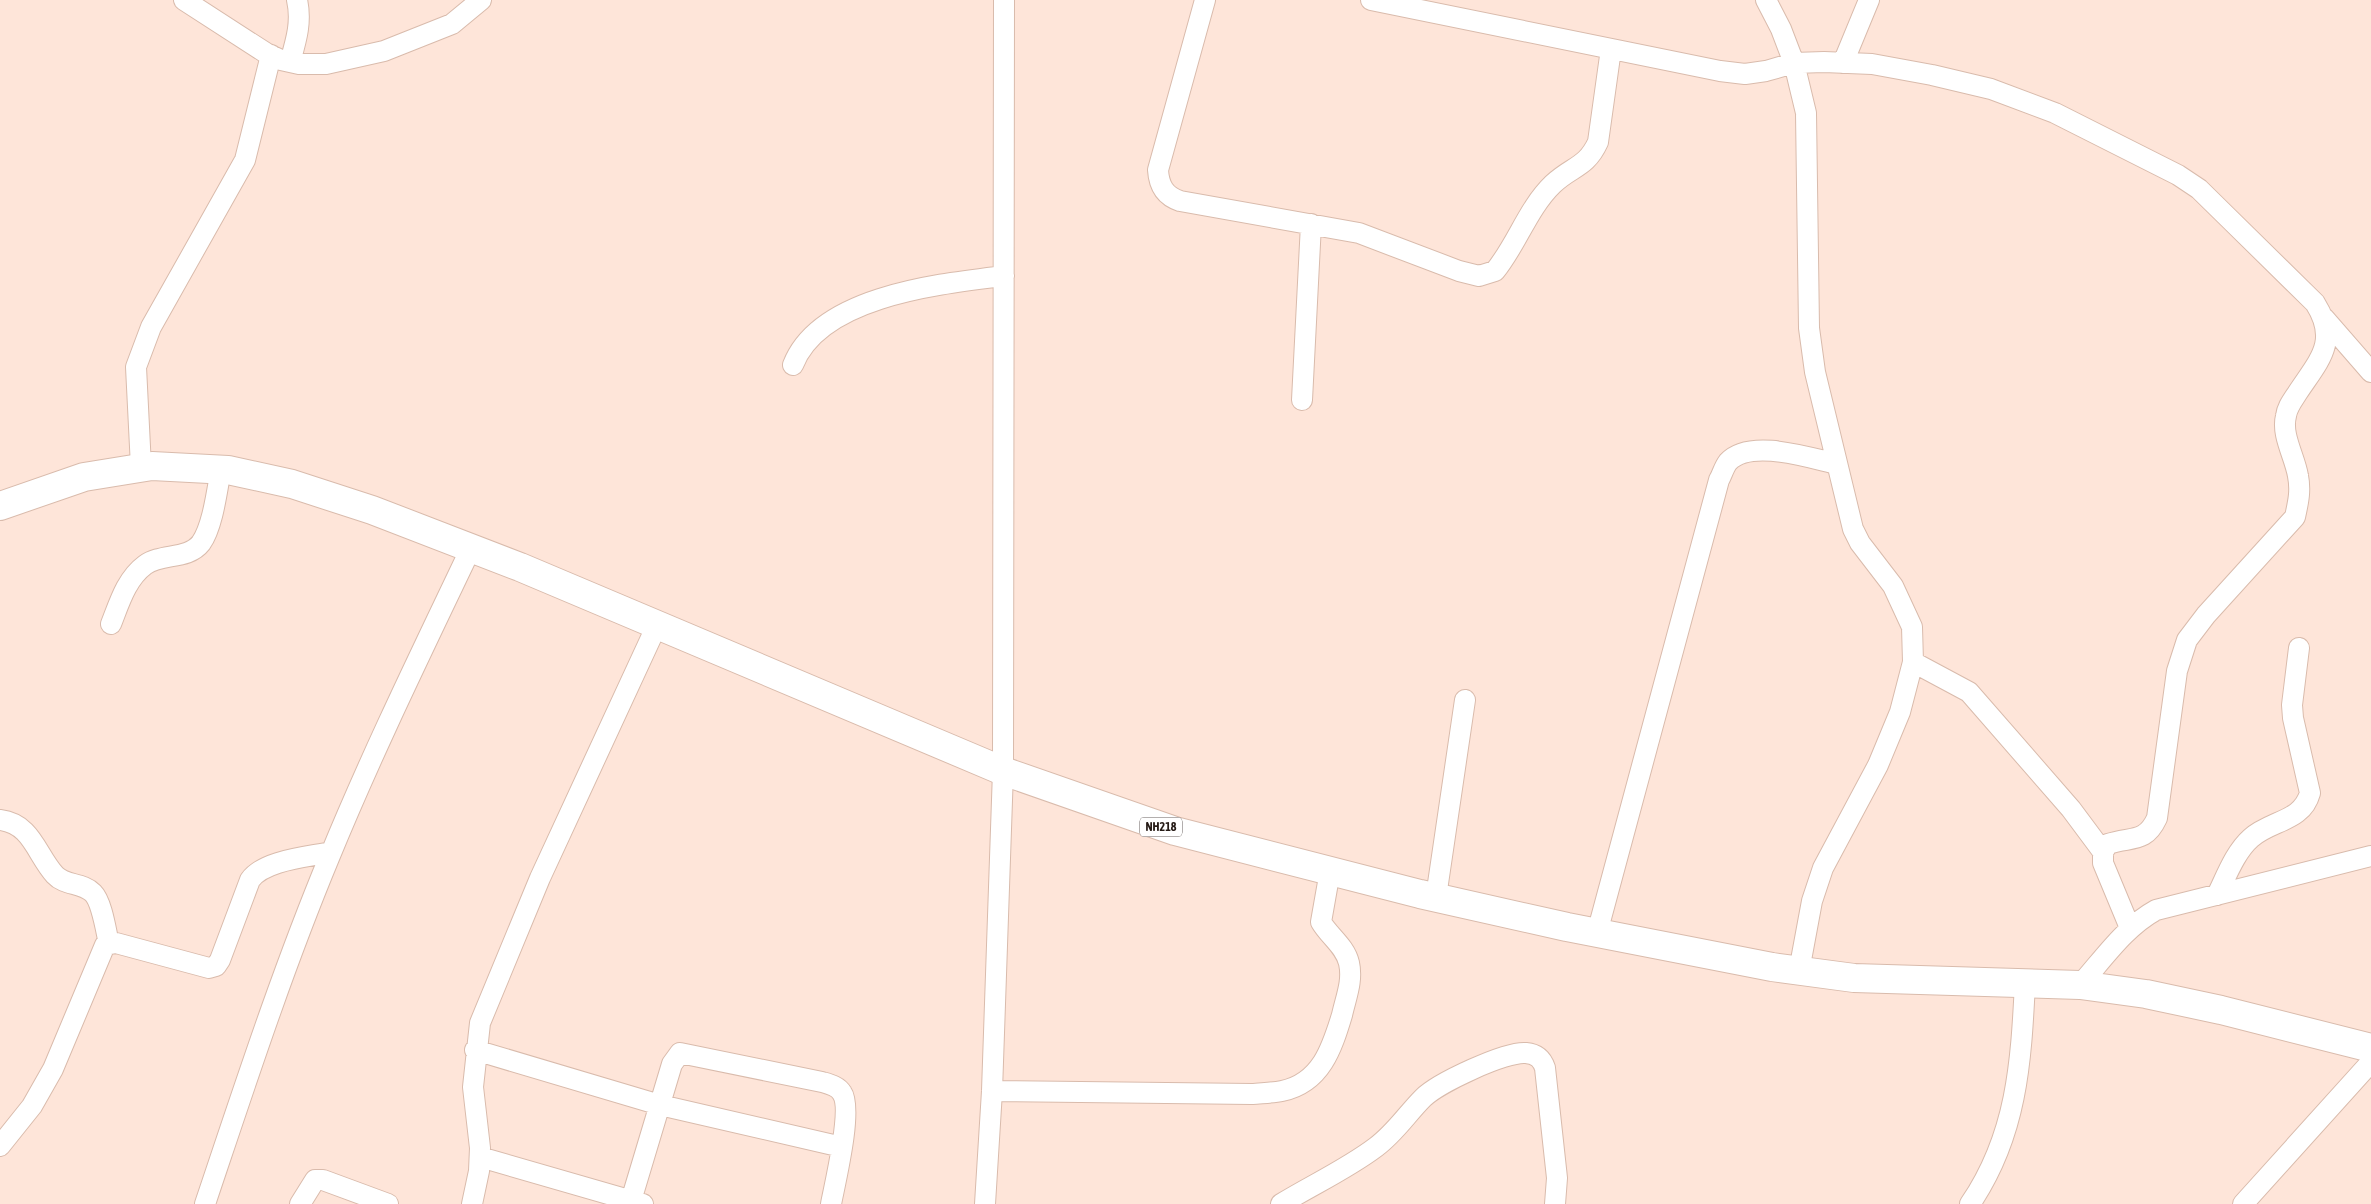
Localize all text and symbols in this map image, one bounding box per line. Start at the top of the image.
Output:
road number: NH218 [1140,818,1182,836]

